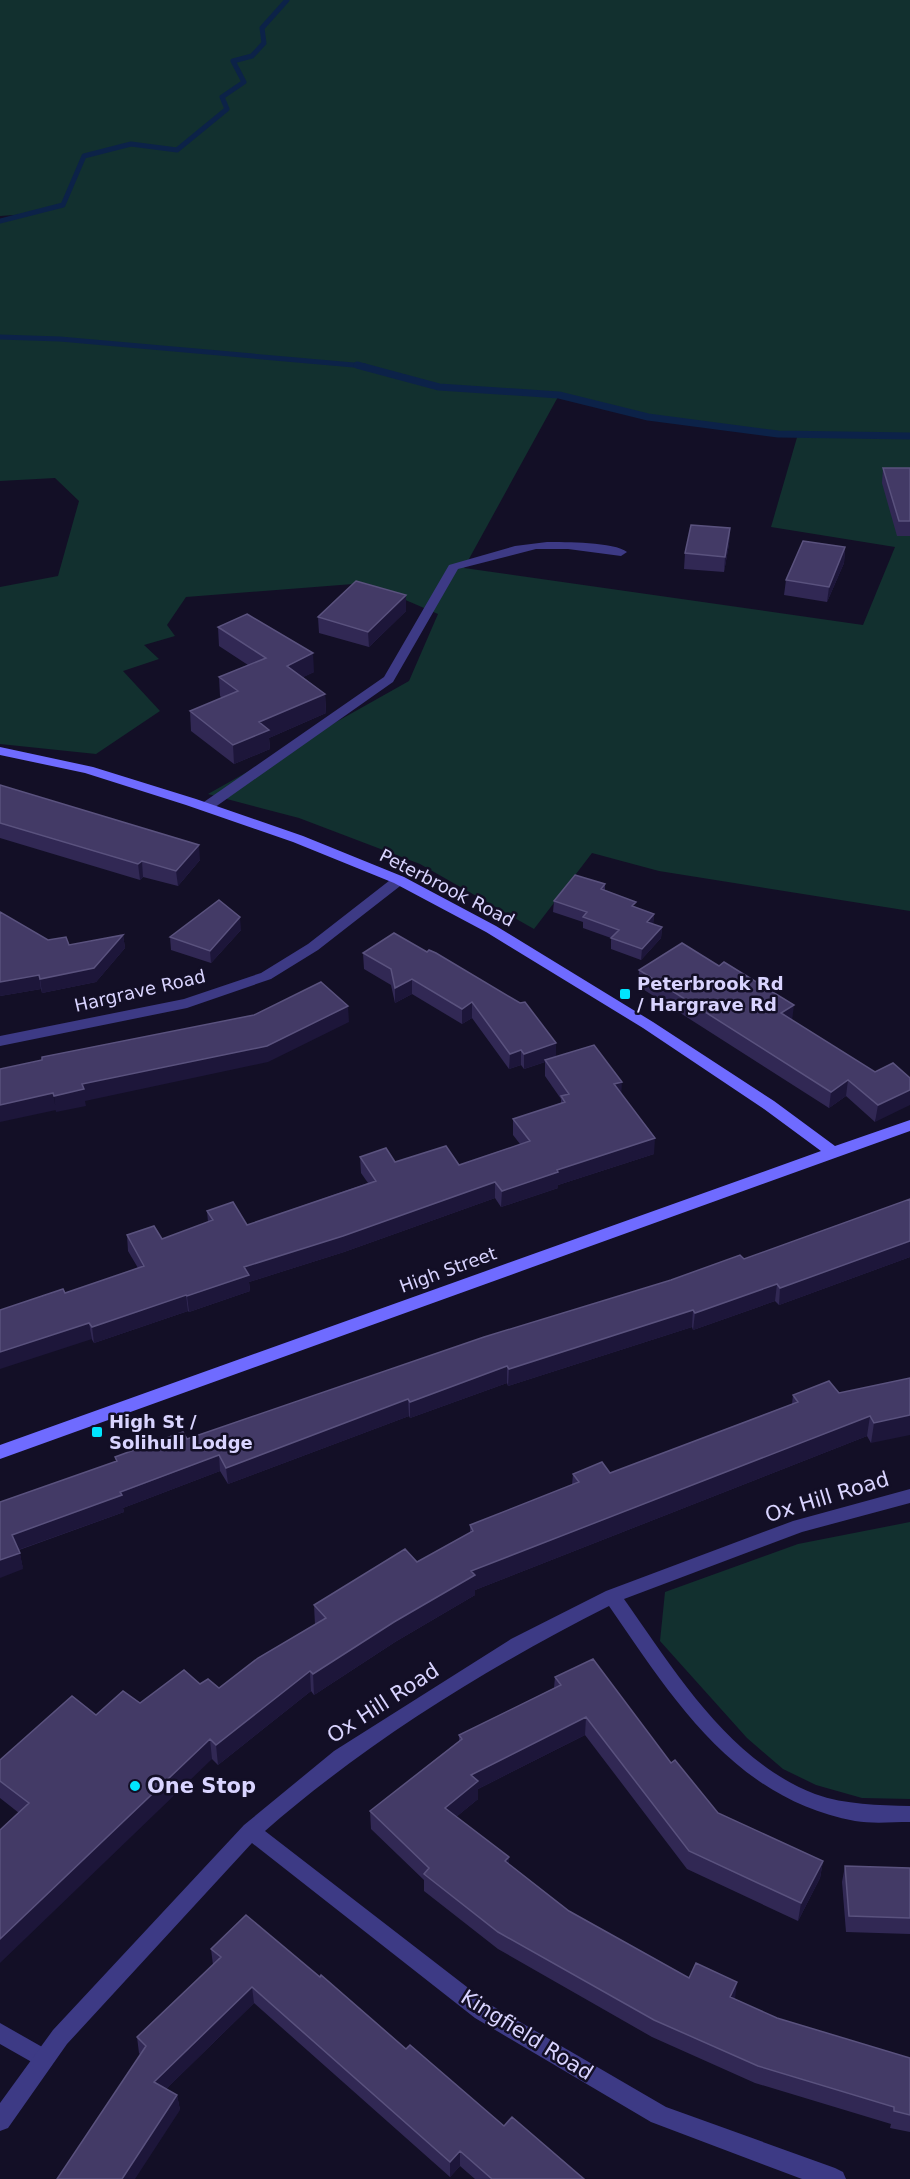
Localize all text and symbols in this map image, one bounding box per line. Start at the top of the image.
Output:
street label: Peterbrook Road [376,844,518,931]
street label: Hargrave Road [72,965,208,1016]
place label: Peterbrook Rd / Hargrave Rd [637,973,784,1015]
marker: Peterbrook Rd / Hargrave Rd [618,987,632,1001]
street label: High Street [396,1242,499,1297]
place label: High St / Solihull Lodge [109,1411,253,1453]
marker: High St / Solihull Lodge [90,1425,104,1439]
street label: Ox Hill Road [762,1467,892,1527]
street label: Ox Hill Road [323,1658,443,1748]
place label: One Stop [147,1774,256,1798]
marker: One Stop [128,1779,142,1793]
street label: Kingfield Road [457,1985,597,2085]

